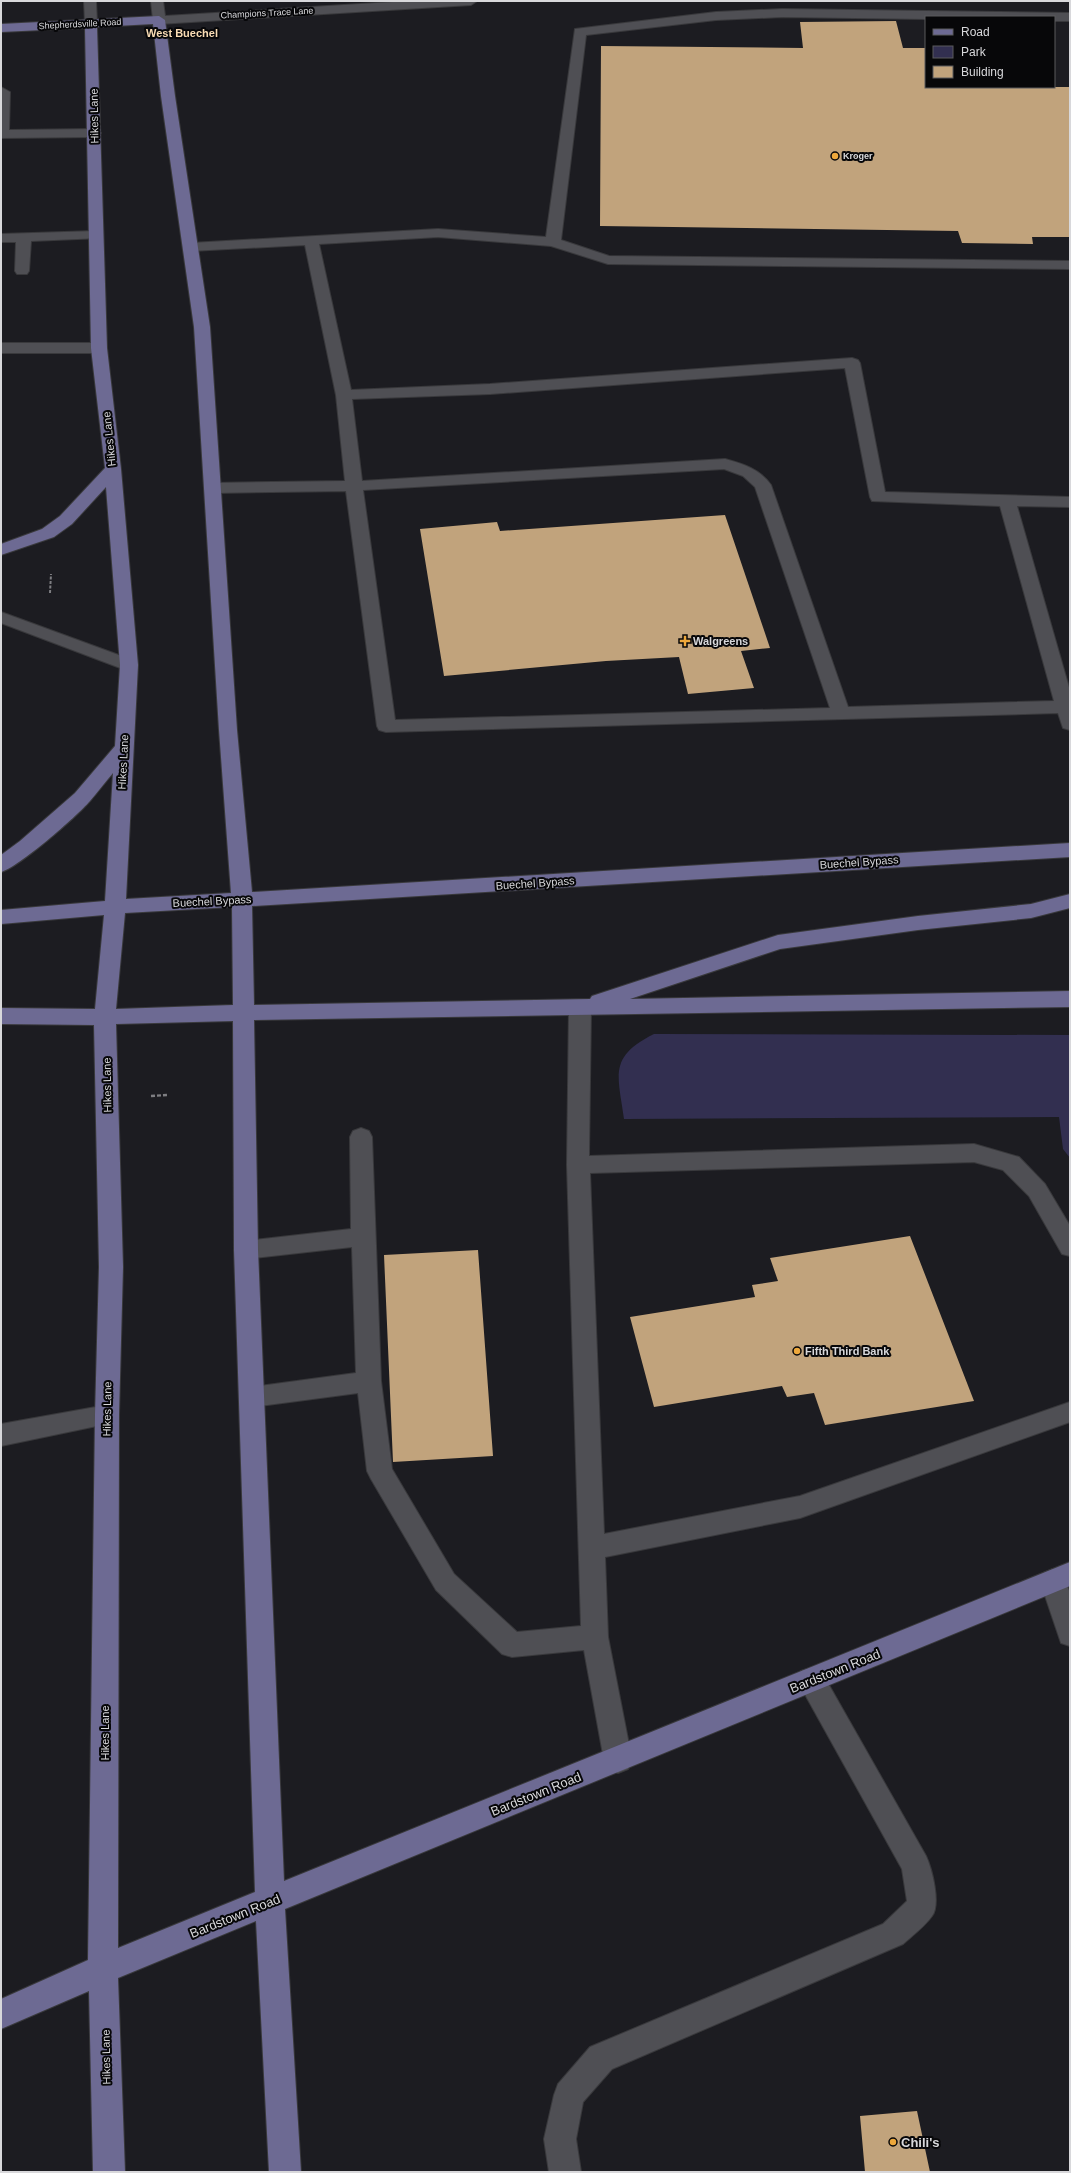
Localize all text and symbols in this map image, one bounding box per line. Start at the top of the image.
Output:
street label: Champions Trace Lane [220,6,314,20]
legend [925,16,1055,88]
street label: Shepherdsville Road [38,17,122,31]
text: Road [961,25,990,39]
district label: West Buechel [146,27,218,39]
text: Park [961,45,987,59]
text: Building [961,65,1004,79]
street label: Hikes Lane [88,88,100,144]
marker: Kroger [830,151,840,161]
place label: Kroger [843,151,873,161]
street label: Hikes Lane [100,411,118,467]
place label: Walgreens [693,635,748,647]
marker: Walgreens [680,636,690,646]
street label: Hikes Lane [116,734,130,790]
street label: Buechel Bypass [819,853,899,871]
street label: Buechel Bypass [495,874,575,892]
street label: Buechel Bypass [172,893,252,909]
street label: Hikes Lane [101,1057,113,1113]
place label: Fifth Third Bank [805,1345,890,1357]
marker: Fifth Third Bank [792,1346,802,1356]
street label: Hikes Lane [101,1381,113,1437]
street label: Bardstown Road [788,1646,882,1696]
street label: Hikes Lane [99,1705,111,1761]
street label: Bardstown Road [489,1769,583,1819]
street label: Bardstown Road [188,1891,282,1941]
street label: Hikes Lane [100,2029,112,2085]
place label: Chili's [901,2135,940,2150]
marker: Chili's [888,2137,898,2147]

